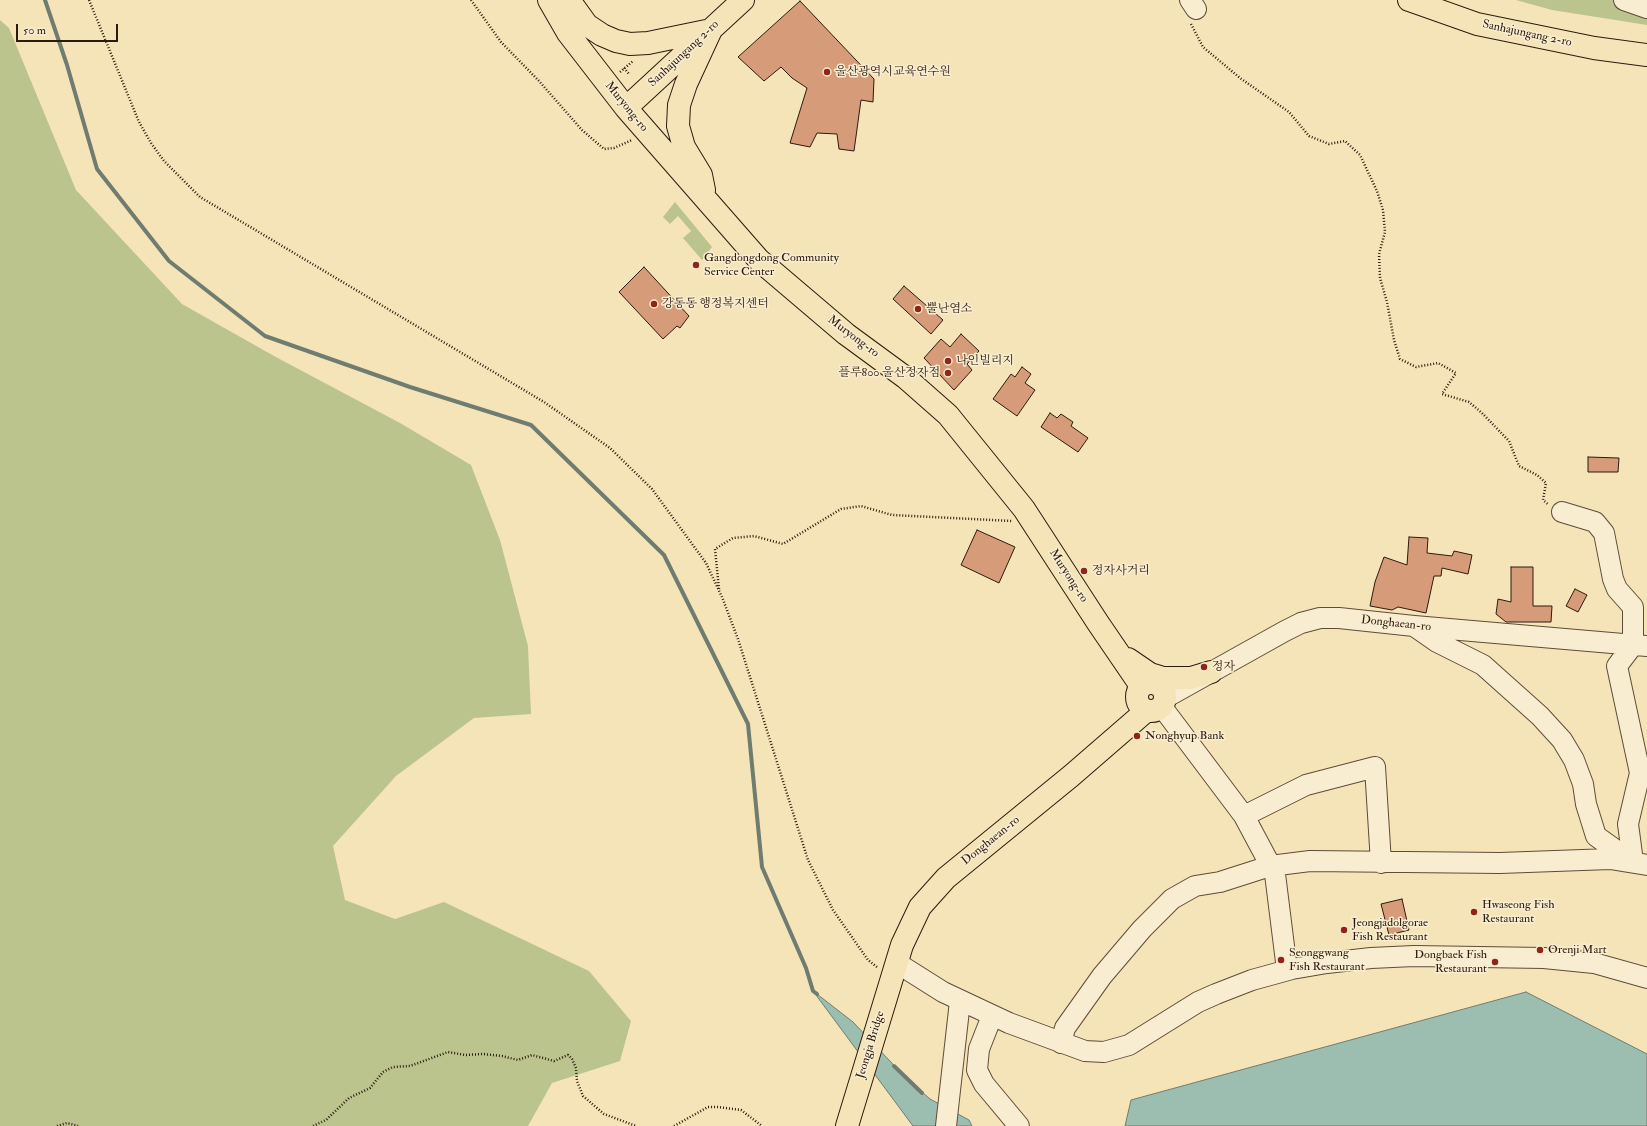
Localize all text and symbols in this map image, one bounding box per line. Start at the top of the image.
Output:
scale bar [18,16,120,42]
street label: Sanhajungang 2-ro [1481,17,1573,51]
street label: Sanhajungang 2-ro [646,18,722,90]
text: 50 m [23,23,46,38]
place label: 울산광역시교육연수원 [835,65,951,79]
marker: 울산광역시교육연수원 [822,67,832,77]
street label: Muryong-ro [601,79,651,135]
place label: Gangdongdong Community Service Center [704,251,839,279]
marker: Gangdongdong Community Service Center [691,260,701,270]
place label: 강동동 행정복지센터 [662,297,769,311]
marker: 강동동 행정복지센터 [649,299,659,309]
place label: 뿔난염소 [926,302,972,316]
marker: 뿔난염소 [913,304,923,314]
street label: Muryong-ro [825,313,881,361]
place label: 나인빌리지 [956,354,1014,368]
marker: 나인빌리지 [943,356,953,366]
place label: 플루800 울산정자점 [838,366,940,380]
marker: 플루800 울산정자점 [943,368,953,378]
street label: Muryong-ro [1045,547,1091,605]
place label: 정자사거리 [1092,564,1150,578]
marker: 정자사거리 [1079,566,1089,576]
street label: Donghaean-ro [1360,613,1432,635]
place label: 정자 [1212,660,1235,674]
marker: 정자 [1199,662,1209,672]
place label: Nonghyup Bank [1145,729,1224,743]
marker: Nonghyup Bank [1132,731,1142,741]
street label: Donghaean-ro [959,813,1023,869]
place label: Hwaseong Fish Restaurant [1482,898,1554,926]
marker: Hwaseong Fish Restaurant [1469,907,1479,917]
place label: Jeongjadolgorae Fish Restaurant [1352,916,1428,944]
marker: Jeongjadolgorae Fish Restaurant [1339,925,1349,935]
place label: Orenji Mart [1548,943,1607,957]
marker: Orenji Mart [1535,945,1545,955]
place label: Seonggwang Fish Restaurant [1289,946,1365,974]
place label: Dongbaek Fish Restaurant [1414,948,1487,976]
marker: Seonggwang Fish Restaurant [1276,955,1286,965]
marker: Dongbaek Fish Restaurant [1490,957,1500,967]
street label: Jeongja Bridge [854,1009,888,1081]

